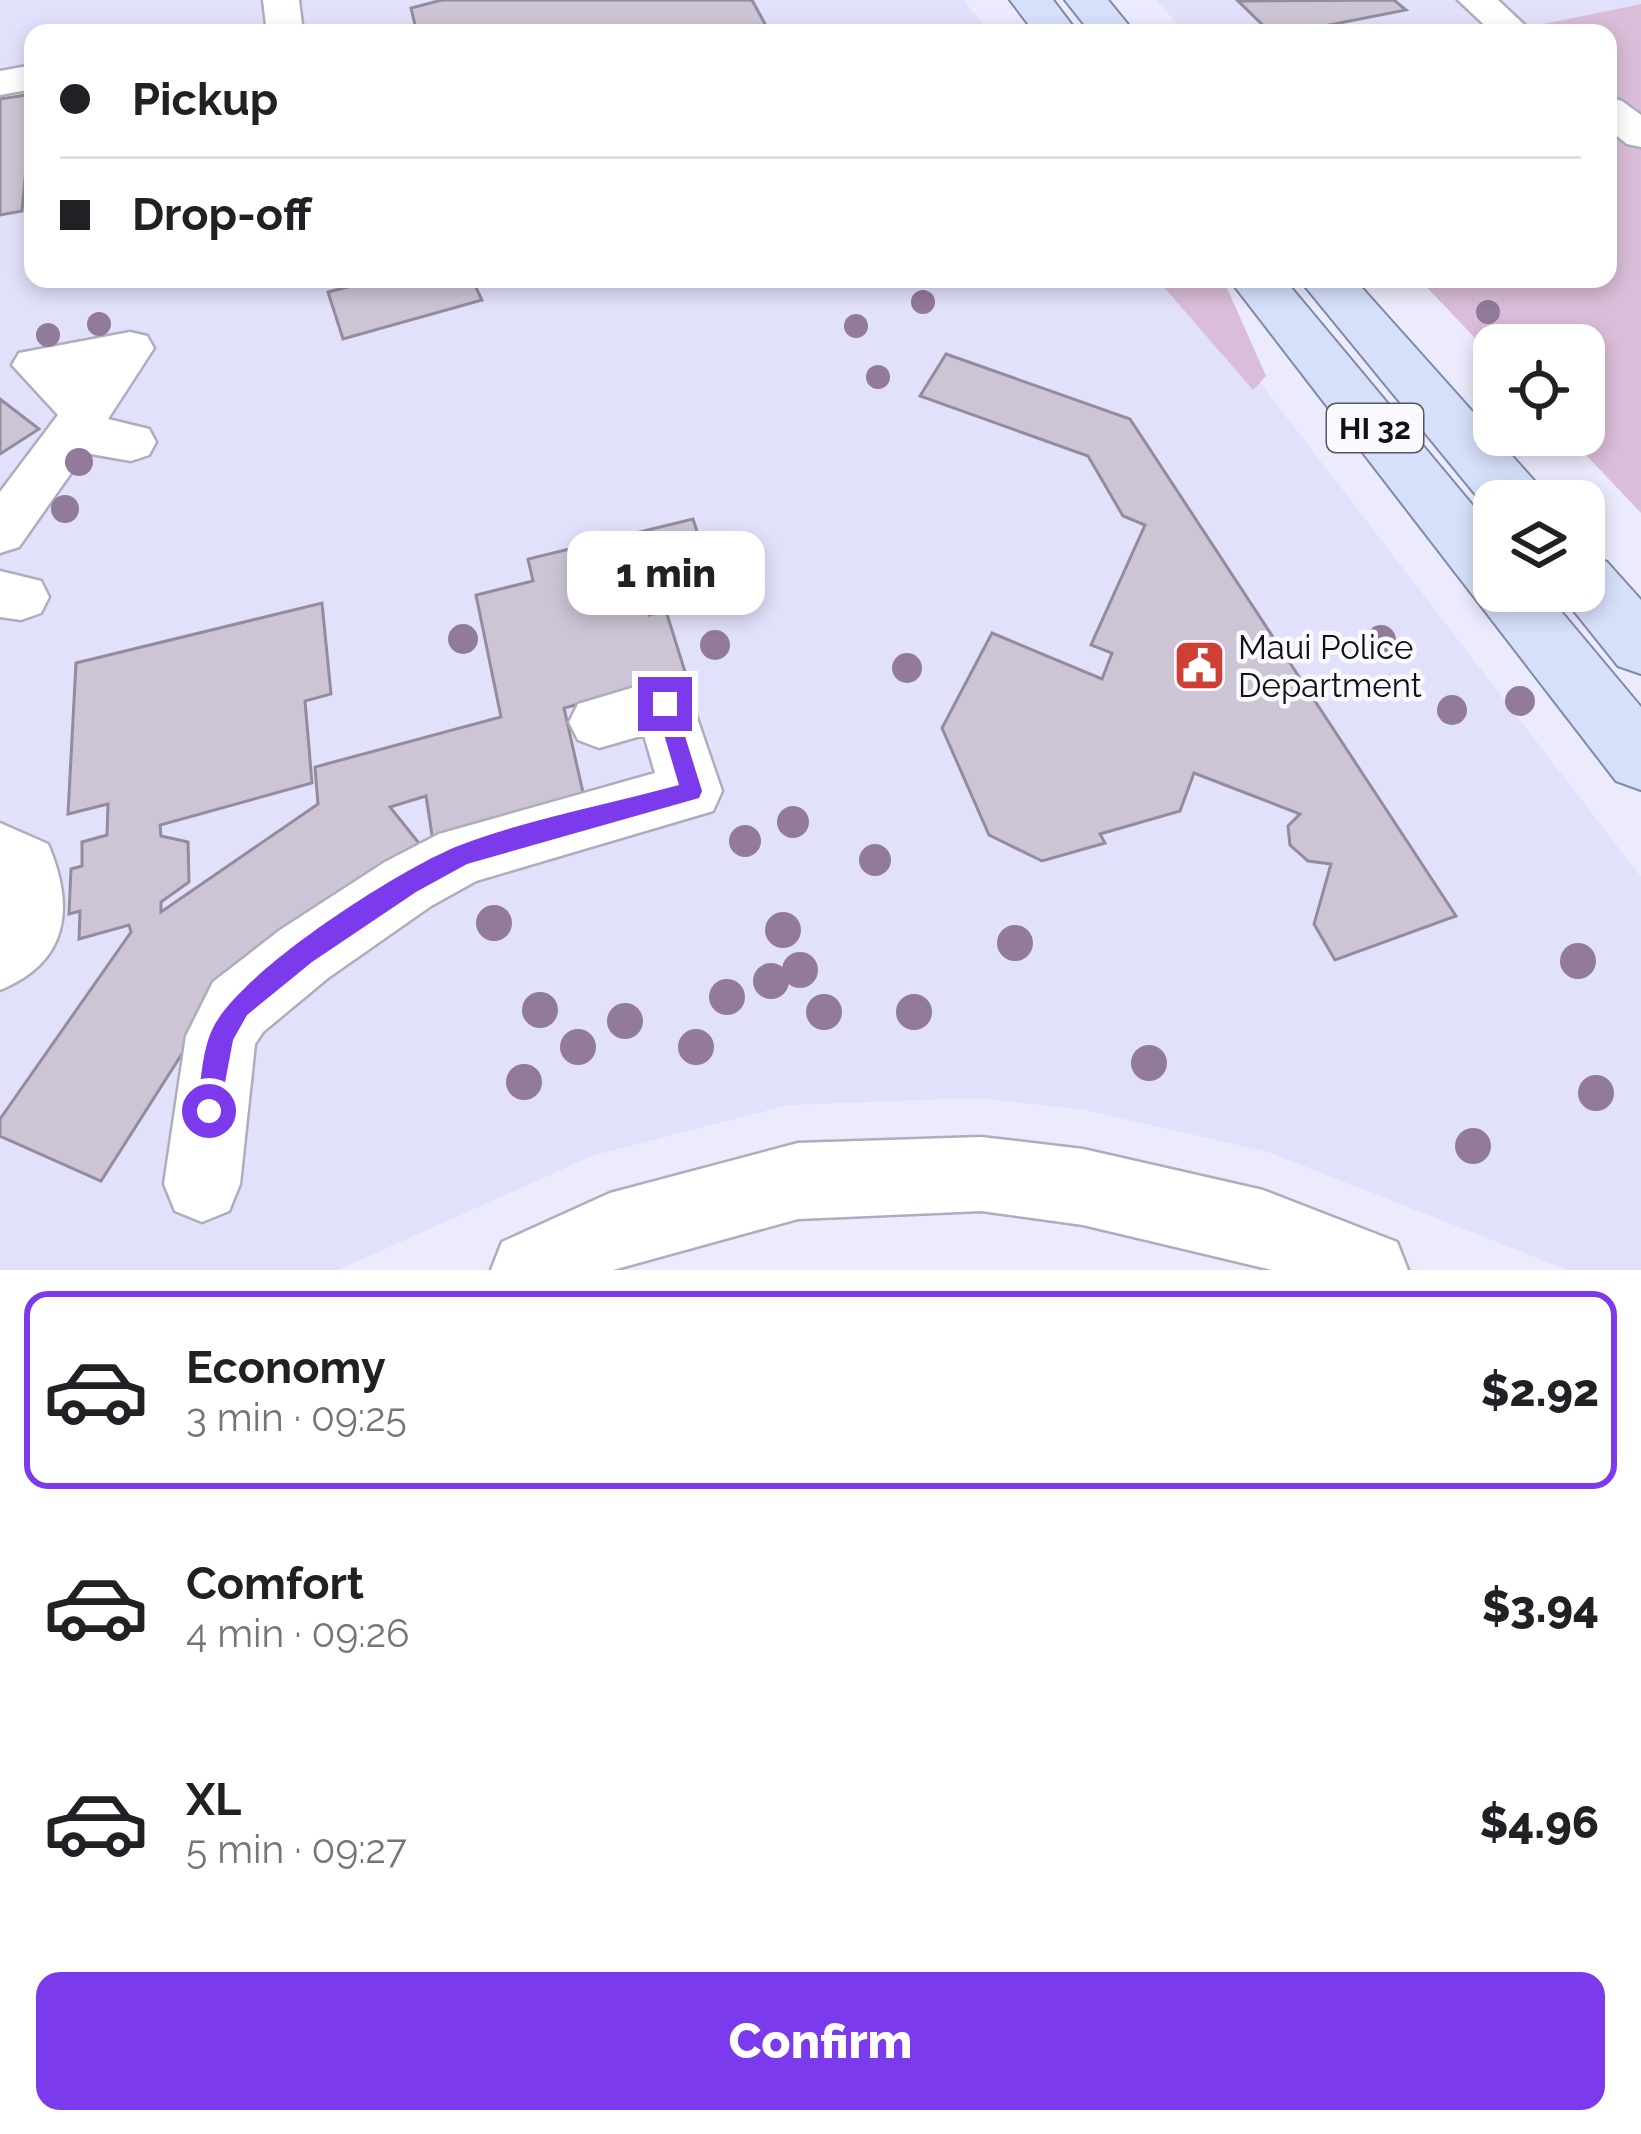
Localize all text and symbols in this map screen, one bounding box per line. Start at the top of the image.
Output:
text: Pickup [132,73,278,126]
text: Drop-off [132,188,312,241]
map controls [1473,324,1605,612]
button: locate [1473,324,1605,456]
road number: HI 32 [1327,404,1423,452]
button: layers [1473,480,1605,612]
callout: 1 min [566,530,764,614]
text: 1 min [616,550,716,596]
place label: Maui Police Department [1238,628,1422,705]
public building icon: Maui Police Department [1171,638,1227,694]
route end [638,677,692,731]
route start [182,1084,236,1138]
icon: car [42,1336,150,1444]
text: Economy [186,1341,386,1394]
text: $2.92 [1481,1364,1599,1417]
text: 3 min · 09:25 [186,1394,407,1440]
icon: car [42,1552,150,1660]
text: Comfort [186,1557,364,1610]
text: $3.94 [1482,1580,1599,1633]
text: 4 min · 09:26 [186,1610,409,1656]
icon: car [42,1768,150,1876]
text: XL [186,1773,241,1826]
text: $4.96 [1480,1796,1599,1849]
text: 5 min · 09:27 [186,1826,407,1872]
button: Confirm [36,1972,1605,2110]

